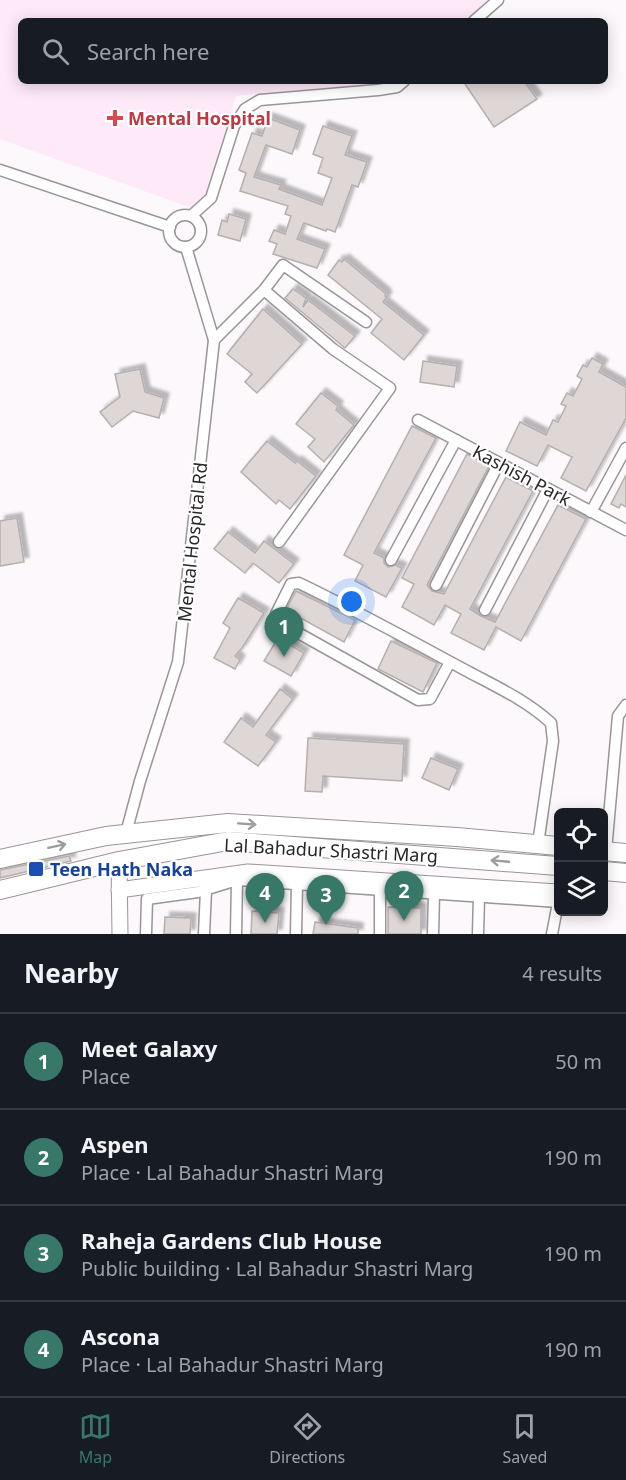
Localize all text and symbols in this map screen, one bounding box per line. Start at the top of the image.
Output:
search box [18,18,608,84]
icon: search [39,35,72,68]
text: Search here [87,36,209,66]
place label: Mental Hospital [128,106,271,130]
marker: Mental Hospital [106,109,124,127]
street label: Kashish Park [469,439,576,511]
street label: Mental Hospital Rd [172,461,212,623]
your location [337,587,366,616]
pin: 1 [264,608,304,657]
map controls [554,808,608,916]
button: locate [554,808,608,862]
one-way arrow [236,818,256,829]
street label: Lal Bahadur Shastri Marg [224,832,438,868]
one-way arrow [47,840,66,852]
one-way arrow [491,855,511,866]
place label: Teen Hath Naka [50,857,193,881]
marker: Teen Hath Naka [27,860,45,878]
button: layers [554,862,608,916]
pin: 2 [384,872,424,921]
pin: 4 [246,874,284,923]
pin: 3 [306,876,346,925]
text: Nearby [24,955,119,991]
text: 4 results [522,960,602,987]
text: Meet Galaxy [81,1033,217,1063]
text: 1 [38,1048,49,1075]
text: 50 m [555,1048,602,1075]
text: Place [81,1063,130,1090]
text: Aspen [81,1129,149,1159]
text: 2 [38,1144,49,1171]
text: 190 m [544,1144,602,1171]
text: Place · Lal Bahadur Shastri Marg [81,1159,384,1186]
text: Raheja Gardens Club House [81,1225,382,1255]
text: 3 [38,1240,49,1267]
text: 190 m [544,1240,602,1267]
text: Public building · Lal Bahadur Shastri Marg [81,1255,473,1282]
text: Ascona [81,1321,160,1351]
text: 4 [38,1336,49,1363]
text: 190 m [544,1336,602,1363]
text: Place · Lal Bahadur Shastri Marg [81,1351,384,1378]
tab: Map [79,1410,112,1468]
tab: Directions [269,1410,345,1468]
tab: Saved [503,1410,547,1468]

